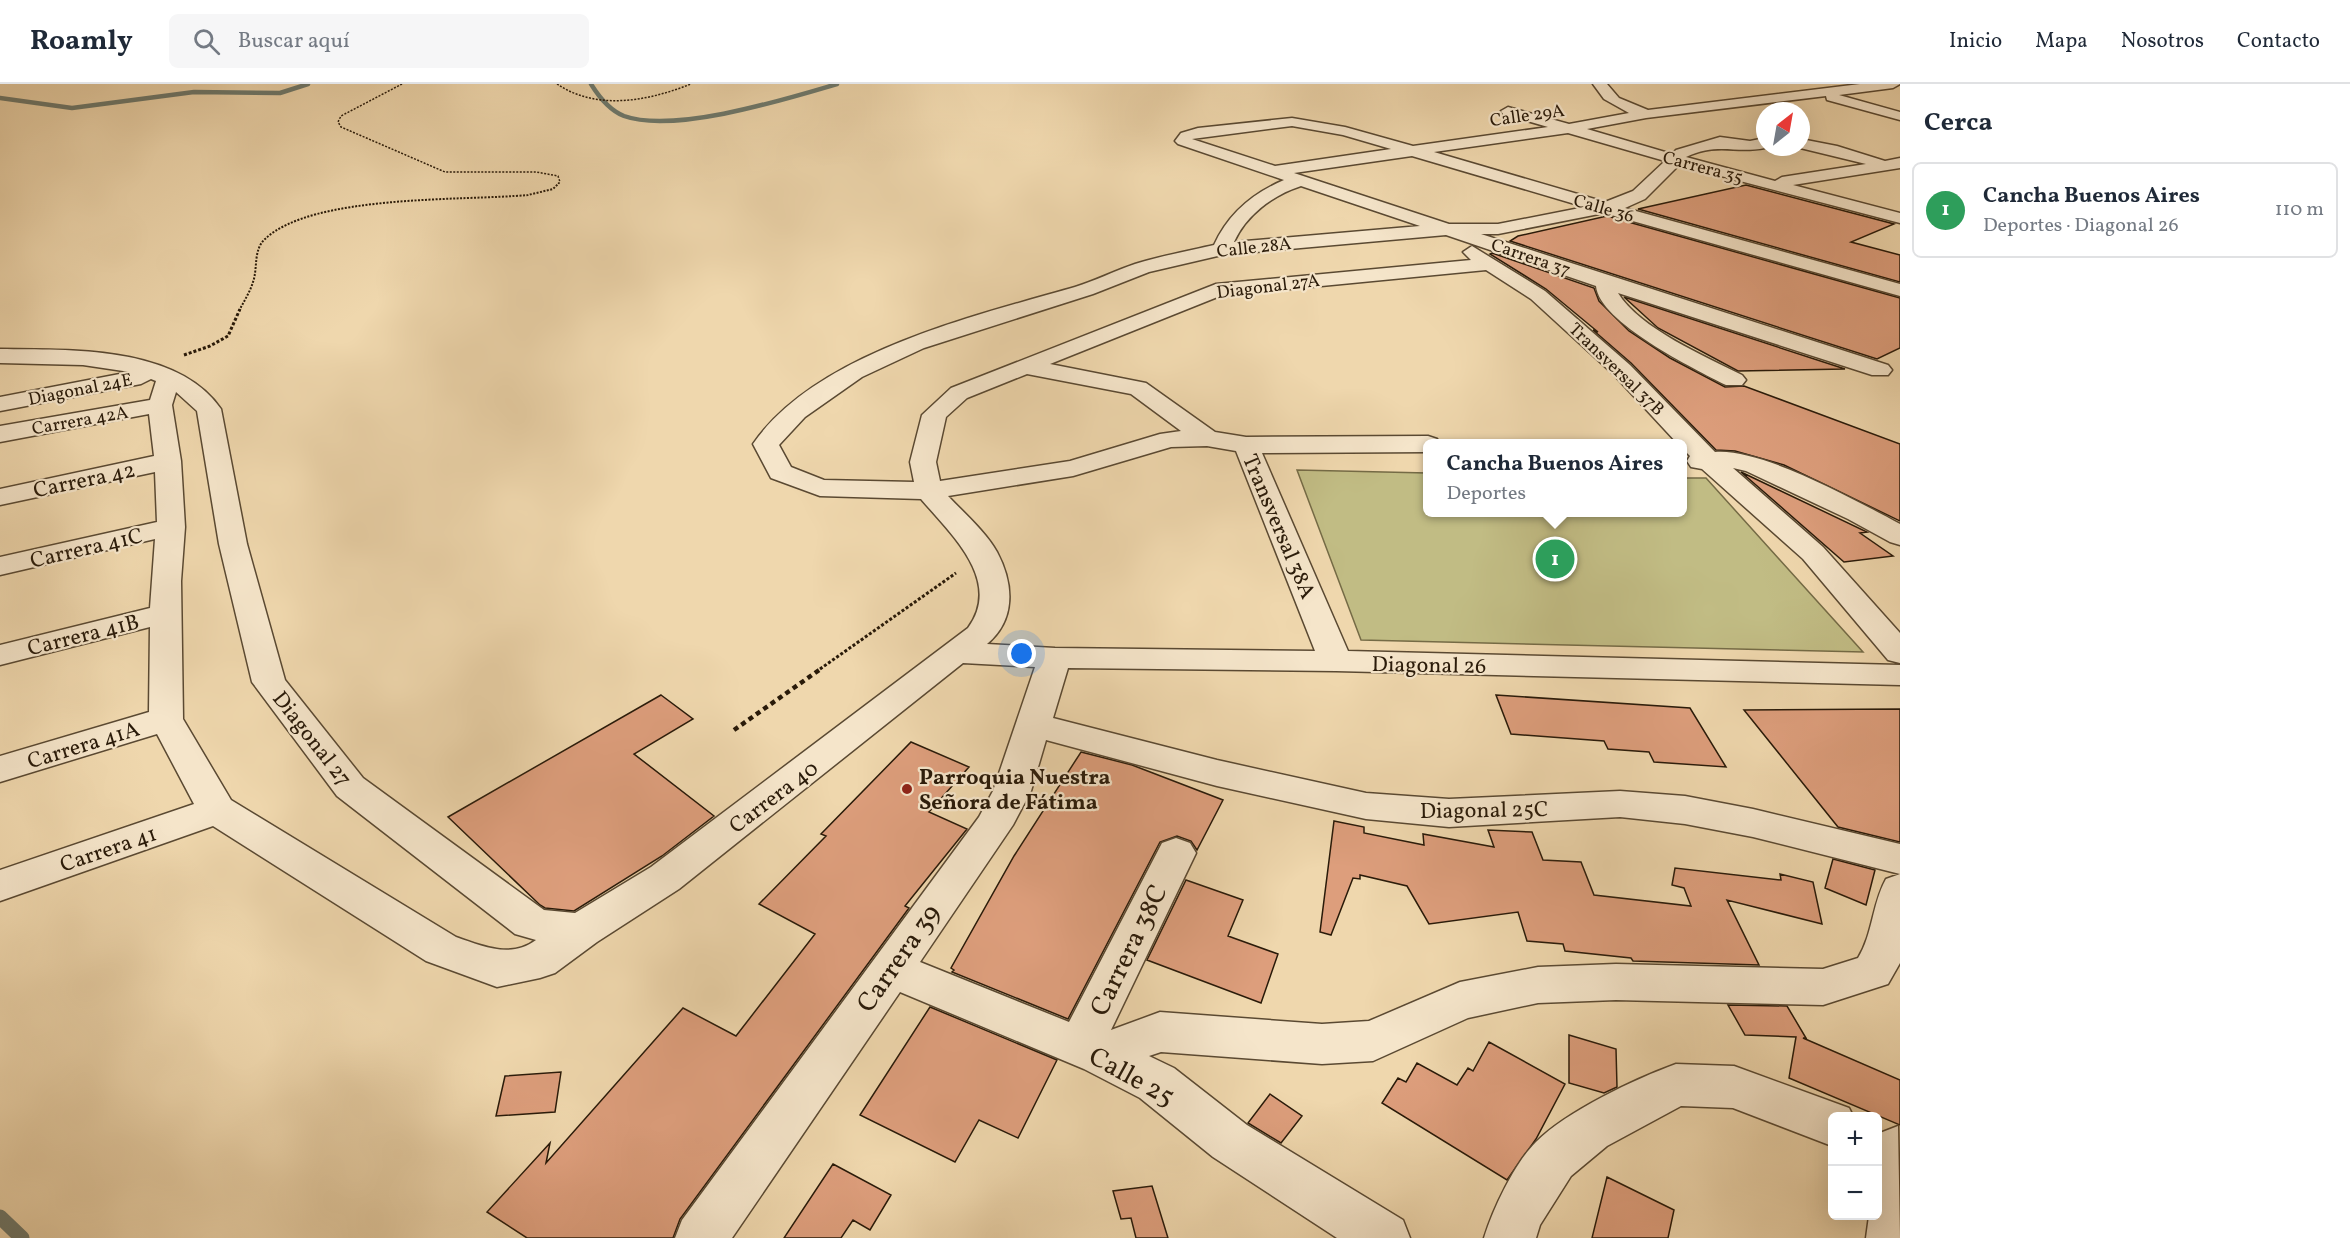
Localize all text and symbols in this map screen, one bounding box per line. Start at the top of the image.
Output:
search box [169,14,589,68]
text: Roamly [30,22,133,61]
icon: search [190,25,223,58]
text: Buscar aquí [238,26,350,57]
text: Inicio [1949,27,2002,56]
text: Mapa [2035,27,2088,56]
text: Nosotros [2121,27,2204,56]
text: Contacto [2237,27,2320,56]
street label: Calle 29A [1488,99,1566,134]
north arrow [1756,102,1810,156]
text: Cerca [1924,105,1993,141]
street label: Carrera 35 [1660,146,1746,191]
text: Cancha Buenos Aires [1983,181,2200,212]
street label: Calle 36 [1570,189,1637,230]
text: 1 [1941,196,1950,224]
text: 110 m [2275,196,2324,224]
text: Deportes · Diagonal 26 [1983,212,2179,240]
street label: Calle 28A [1216,232,1293,265]
street label: Carrera 37 [1487,233,1574,284]
street label: Diagonal 27A [1215,269,1322,306]
street label: Transversal 37B [1562,318,1669,422]
street label: Diagonal 24E [26,368,135,413]
street label: Carrera 42A [30,401,131,442]
popup [1423,439,1687,517]
text: Cancha Buenos Aires [1447,449,1663,480]
street label: Transversal 38A [1233,450,1322,604]
street label: Carrera 42 [31,456,138,507]
text: Deportes [1447,480,1526,508]
street label: Carrera 41C [27,521,146,577]
pin: 1 [1536,536,1574,582]
street label: Carrera 41B [24,608,143,665]
your location [1007,639,1036,668]
street label: Diagonal 26 [1371,650,1487,683]
street label: Diagonal 27 [264,685,358,794]
street label: Carrera 41A [24,715,144,778]
street label: Carrera 40 [723,754,826,842]
place label: Parroquia Nuestra Señora de Fátima [919,763,1111,819]
marker: Parroquia Nuestra Señora de Fátima [900,782,914,796]
street label: Diagonal 25C [1420,795,1549,828]
street label: Carrera 41 [56,819,161,881]
street label: Carrera 38C [1082,879,1178,1023]
street label: Carrera 39 [849,897,951,1021]
street label: Calle 25 [1081,1039,1181,1117]
map controls [1828,1112,1882,1220]
button: + [1828,1112,1882,1166]
button: − [1828,1166,1882,1220]

